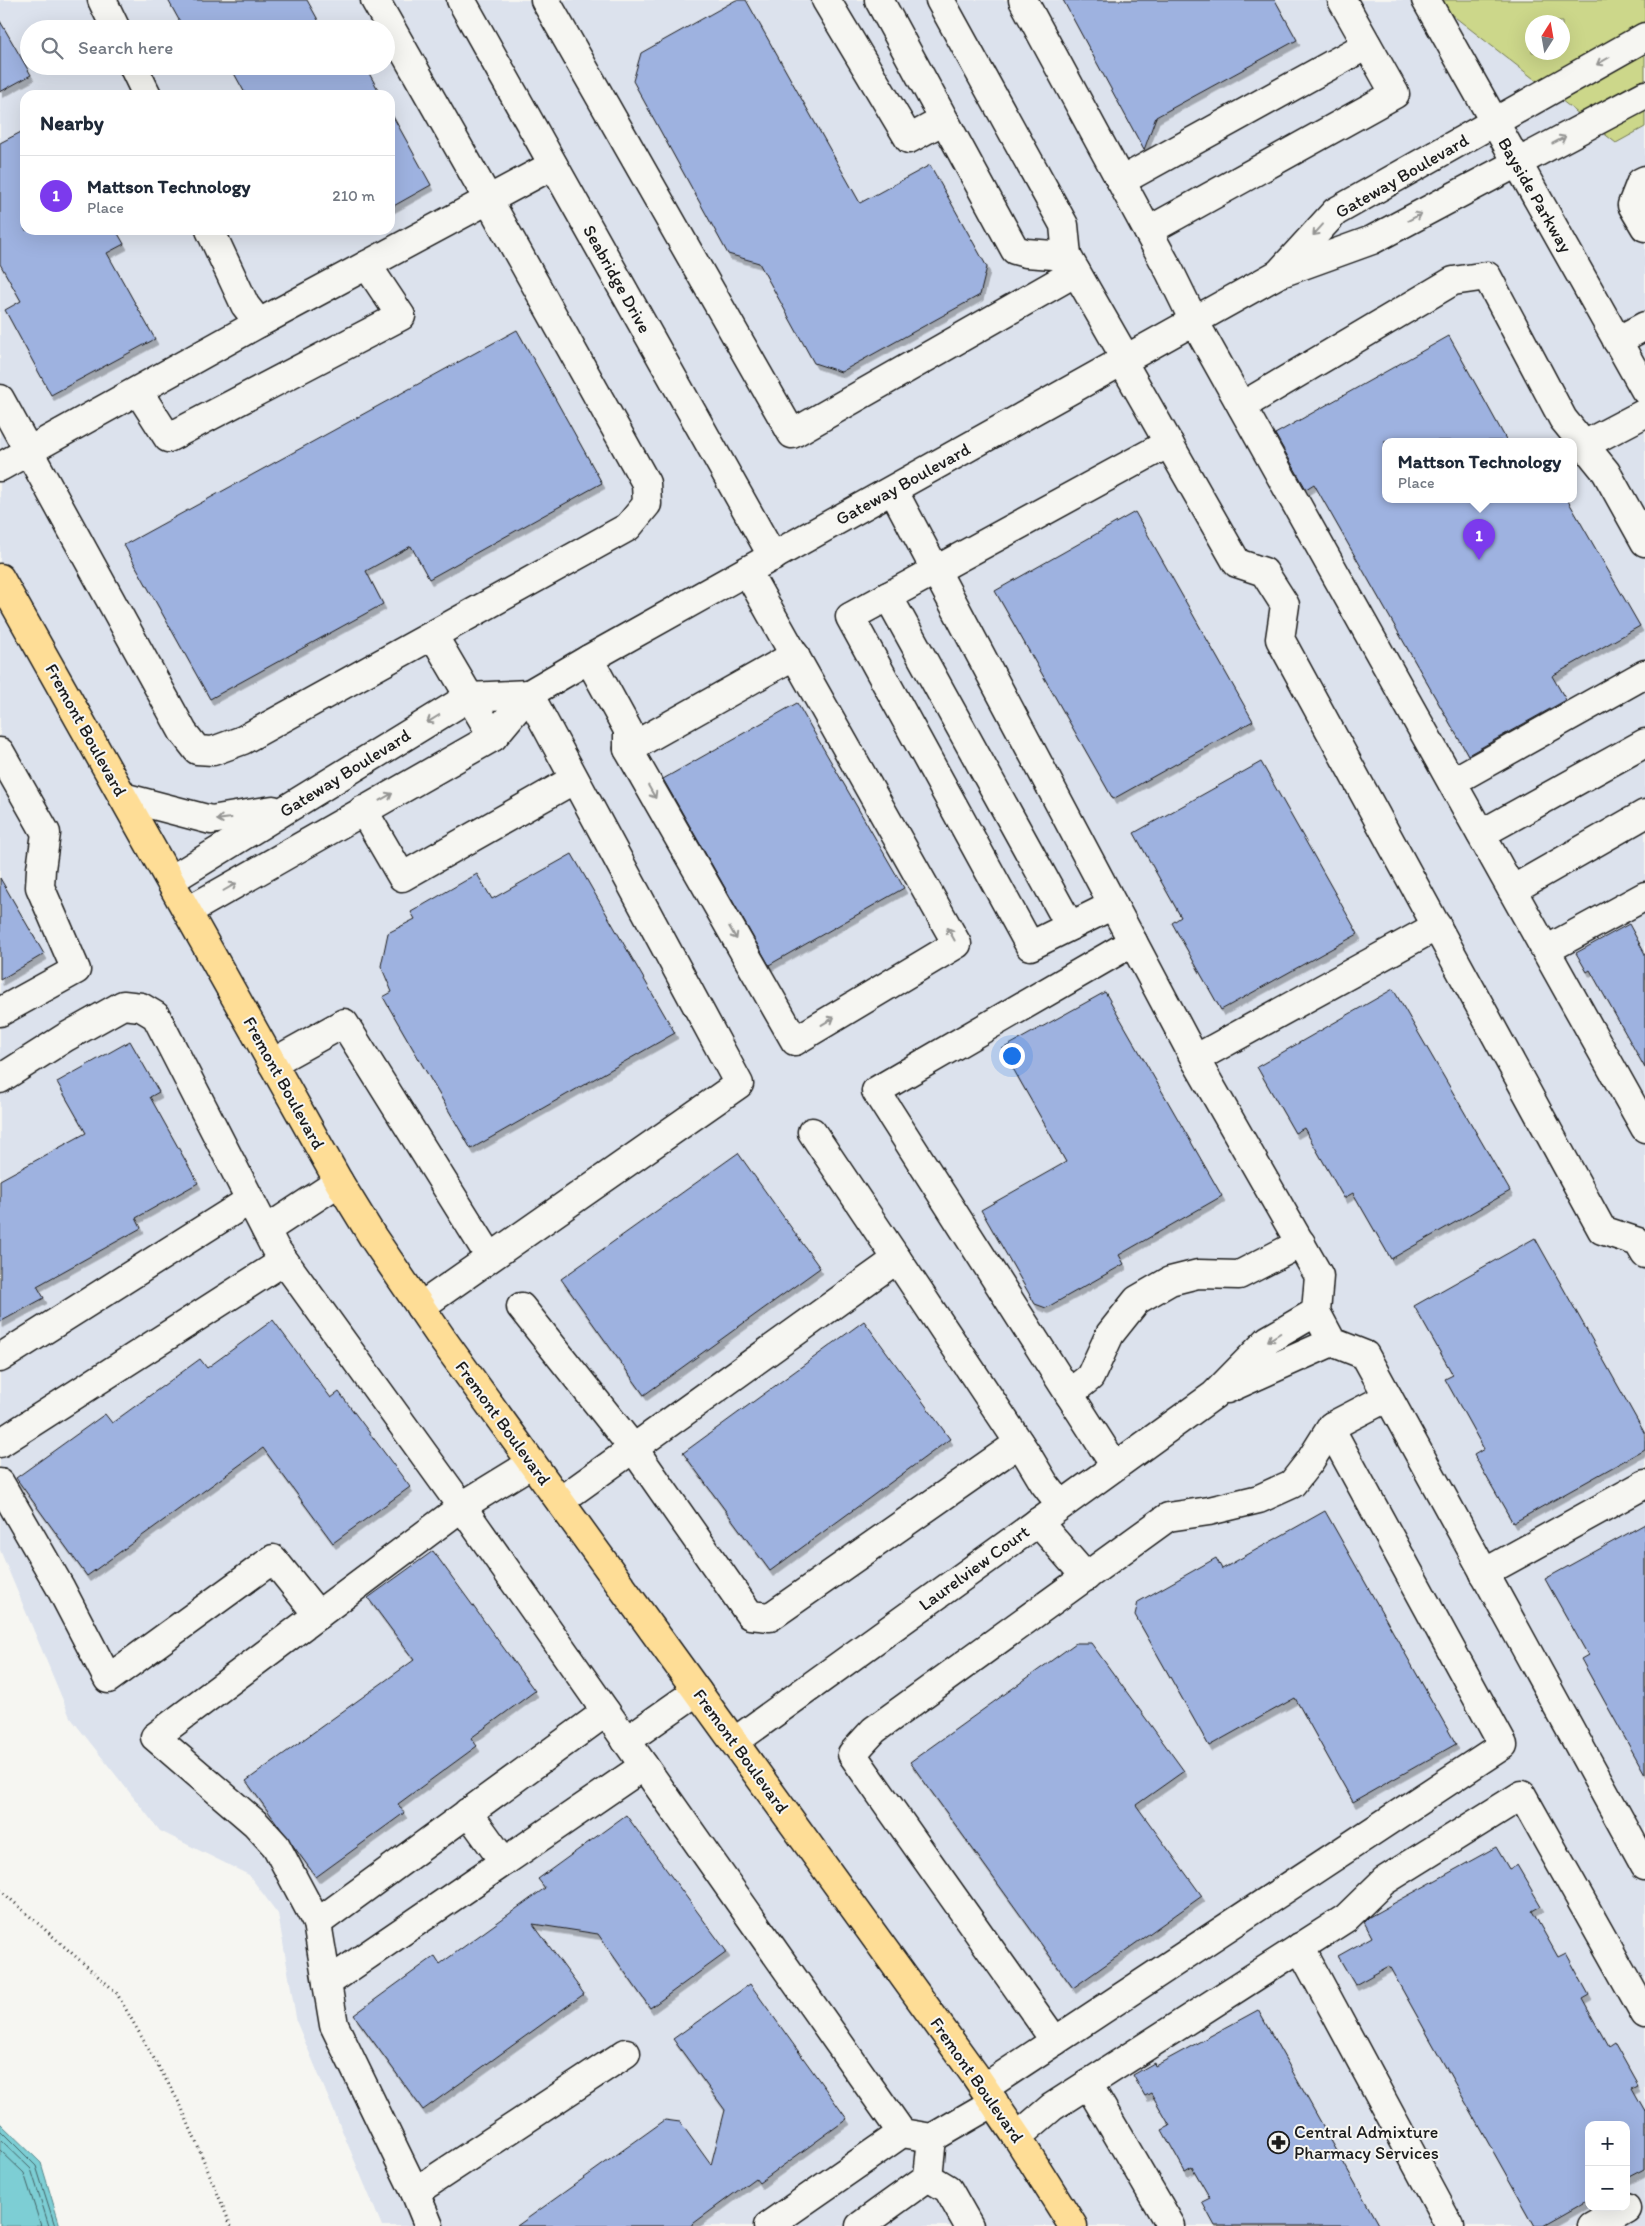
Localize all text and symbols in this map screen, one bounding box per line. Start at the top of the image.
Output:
north arrow [1525,15,1570,60]
search box [20,20,395,75]
icon: search [38,34,66,62]
text: Search here [78,36,173,59]
one-way arrow [1595,56,1610,66]
text: Nearby [40,110,104,135]
street label: Gateway Boulevard [1331,129,1473,223]
street label: Bayside Parkway [1493,133,1577,257]
one-way arrow [1551,135,1566,144]
text: Mattson Technology [87,175,250,198]
text: 1 [52,186,60,205]
text: 210 m [332,186,375,205]
text: Place [87,198,124,217]
one-way arrow [1407,212,1422,222]
street label: Seabridge Drive [578,221,656,337]
one-way arrow [1312,223,1324,236]
street label: Gateway Boulevard [832,438,974,530]
popup [1382,438,1577,503]
text: Mattson Technology [1398,450,1561,473]
text: Place [1398,473,1435,492]
pin: 1 [1463,519,1495,560]
street label: Fremont Boulevard [40,660,132,800]
one-way arrow [427,714,441,724]
street label: Gateway Boulevard [275,724,415,822]
one-way arrow [648,784,658,798]
one-way arrow [379,792,394,802]
one-way arrow [217,814,233,824]
one-way arrow [223,881,237,891]
one-way arrow [729,925,739,939]
one-way arrow [946,927,955,942]
street label: Fremont Boulevard [238,1013,330,1153]
one-way arrow [820,1016,834,1026]
your location [999,1043,1025,1069]
one-way arrow [1268,1332,1282,1342]
street label: Fremont Boulevard [451,1357,556,1490]
street label: Laurelview Court [914,1520,1034,1615]
street label: Fremont Boulevard [689,1685,794,1818]
street label: Fremont Boulevard [925,2013,1029,2147]
place label: Central Admixture Pharmacy Services [1294,2121,1439,2164]
map controls [1585,2121,1630,2211]
button: + [1585,2121,1630,2166]
pharmacy icon: Central Admixture Pharmacy Services [1266,2130,1290,2154]
button: − [1585,2166,1630,2211]

